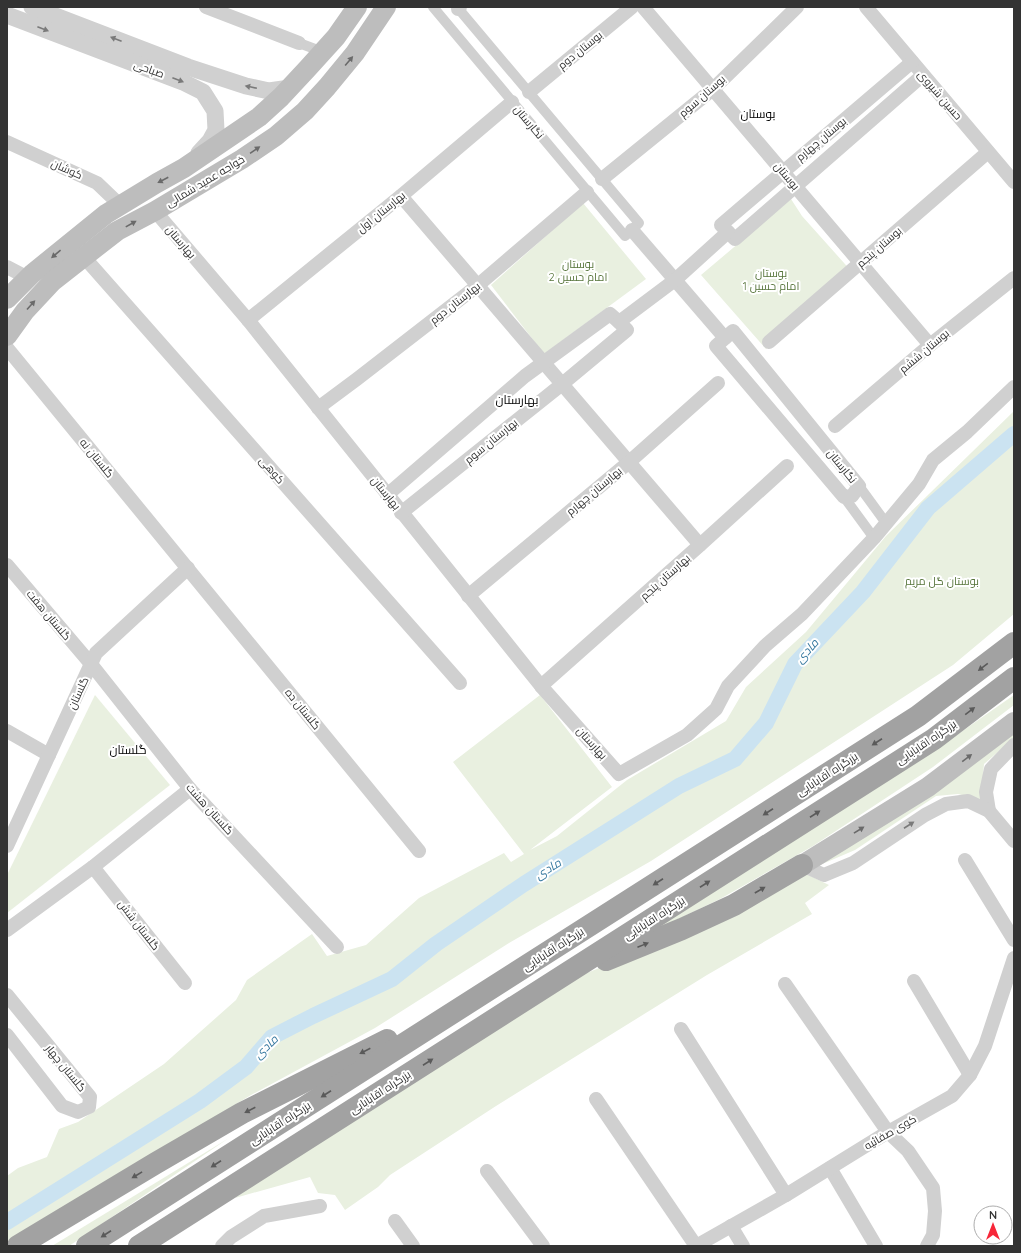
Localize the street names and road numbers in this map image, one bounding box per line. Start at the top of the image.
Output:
street label: بوستان دوم [555,28,606,73]
street label: صباحی [132,57,166,81]
street label: حسین شیروی [915,67,965,123]
street label: بوستان سوم [676,72,729,121]
street label: نگارستان [511,102,547,142]
street label: بوستان چهارم [793,114,850,165]
street label: خواجه عمید شمالی [163,152,247,210]
street label: کوشان [49,156,85,182]
street label: بوستان [771,159,803,193]
street label: بهارستان اول [354,188,408,236]
street label: بهارستان [163,222,199,262]
street label: بوستان پنجم [854,224,905,271]
street label: بهارستان دوم [427,279,484,328]
street label: بوستان ششم [896,326,953,377]
street label: بهارستان سوم [461,415,521,468]
street label: گلستان نه [77,436,117,480]
street label: نگارستان [824,446,860,486]
street label: کوهی [256,453,288,487]
street label: بهارستان چهارم [563,464,625,519]
street label: بهارستان [368,473,404,513]
street label: بهارستان پنجم [637,551,694,604]
street label: گلستان هفت [24,587,74,643]
street label: گلستان [64,675,92,711]
street label: گلستان ده [282,686,324,732]
street label: بزرگراه اقابابایی [893,717,959,767]
street label: بهارستان [574,724,610,762]
street label: بزرگراه آقابابایی [794,749,860,799]
street label: گلستان هشت [183,780,237,838]
street label: بزرگراه اقابابایی [621,893,687,943]
street label: گلستان شش [115,897,163,953]
street label: بزرگراه آقابابایی [520,924,586,974]
street label: گلستان چهار [42,1041,89,1094]
street label: بزرگراه اقابابایی [347,1067,413,1117]
street label: بزرگراه آقابابایی [247,1098,313,1148]
street label: کوی صفائیه [861,1111,919,1153]

